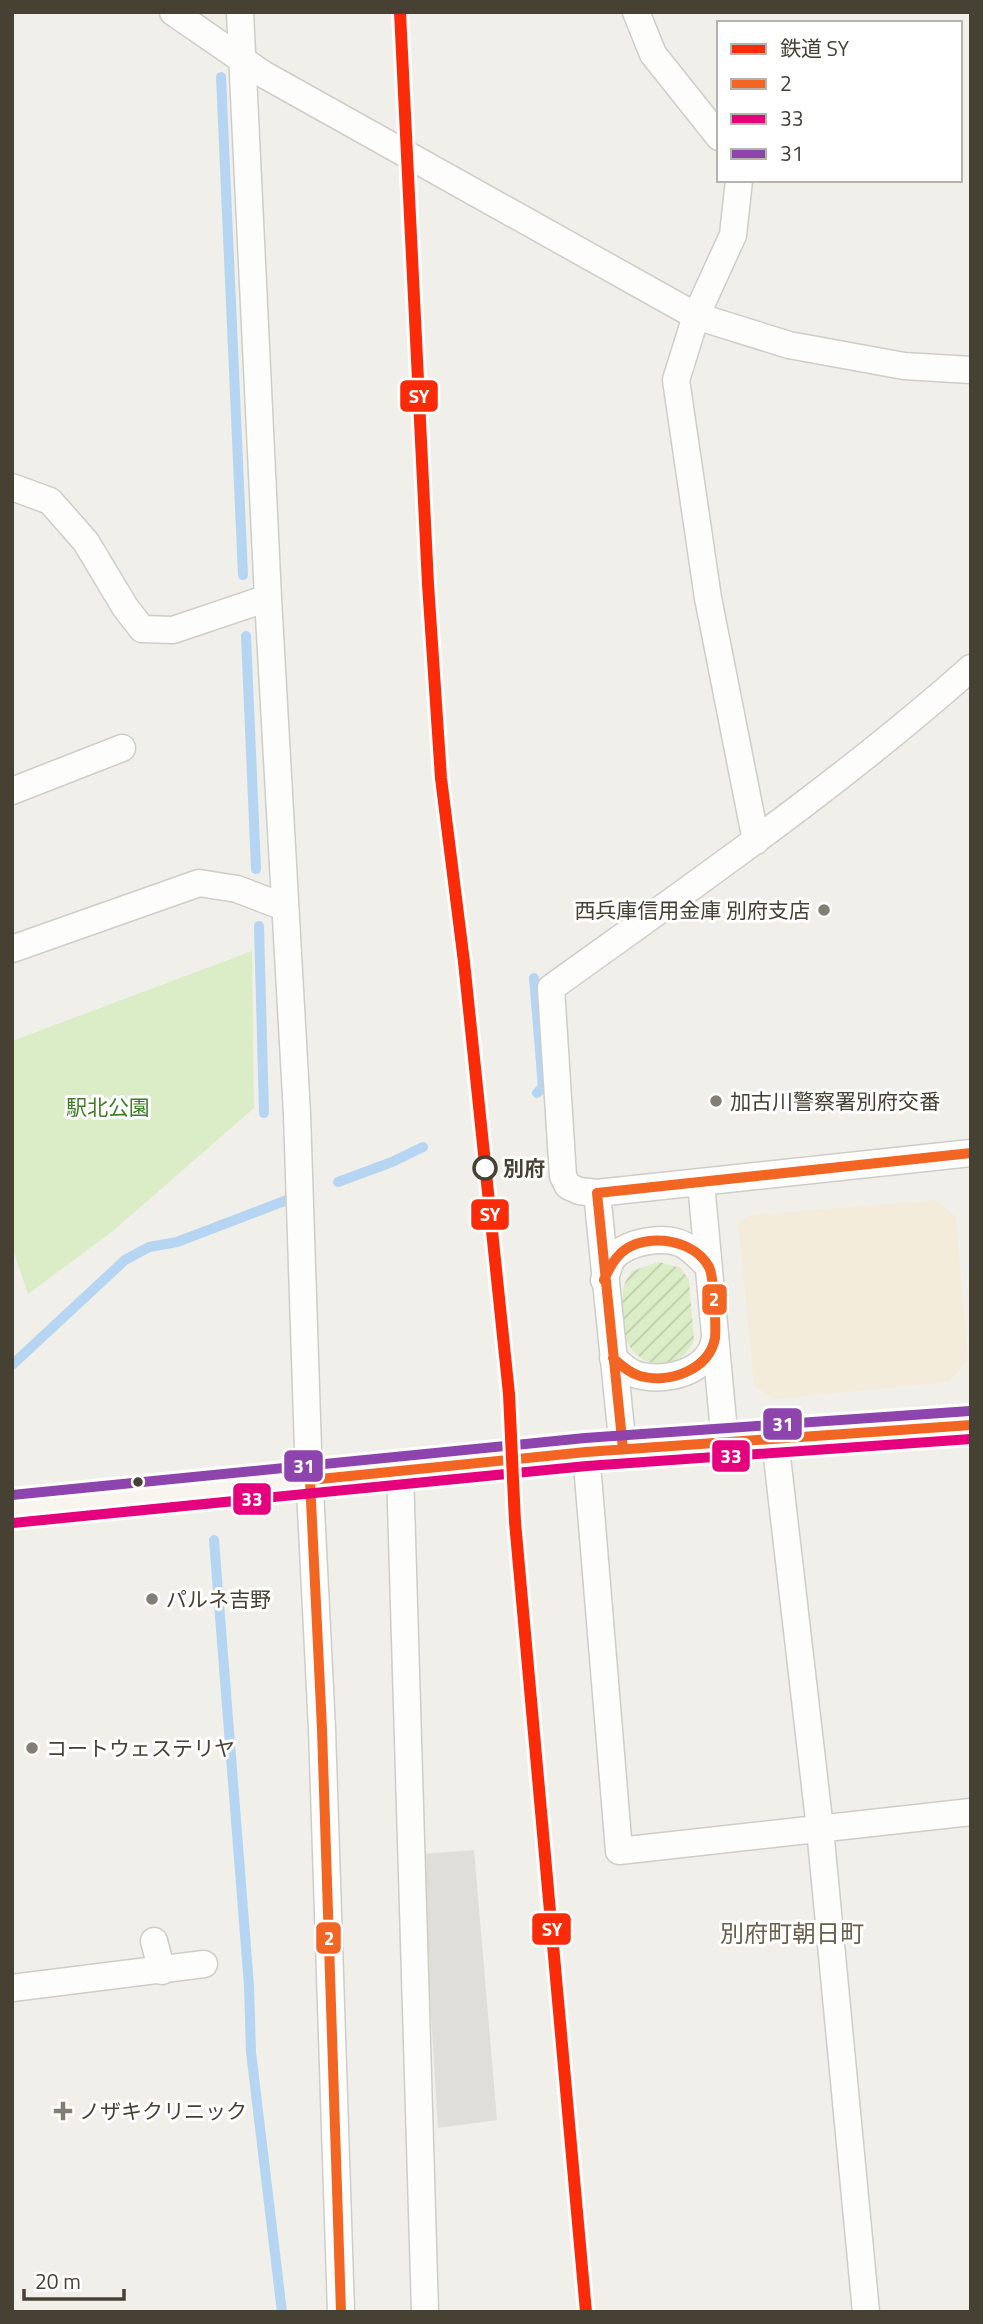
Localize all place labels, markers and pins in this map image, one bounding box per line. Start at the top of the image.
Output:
place label: 西兵庫信用金庫 別府支店 [574,894,810,926]
marker: 西兵庫信用金庫 別府支店 [816,902,832,918]
place label: 加古川警察署別府交番 [730,1085,940,1117]
marker: 加古川警察署別府交番 [708,1093,724,1109]
place label: 別府 [503,1152,545,1184]
marker: 別府 [473,1156,497,1180]
unlabelled marker [131,1475,145,1489]
place label: パルネ吉野 [166,1583,271,1615]
marker: パルネ吉野 [144,1591,160,1607]
place label: コートウェステリヤ [46,1732,235,1764]
marker: コートウェステリヤ [24,1740,40,1756]
place label: ノザキクリニック [79,2095,247,2127]
marker: ノザキクリニック [53,2101,73,2121]

